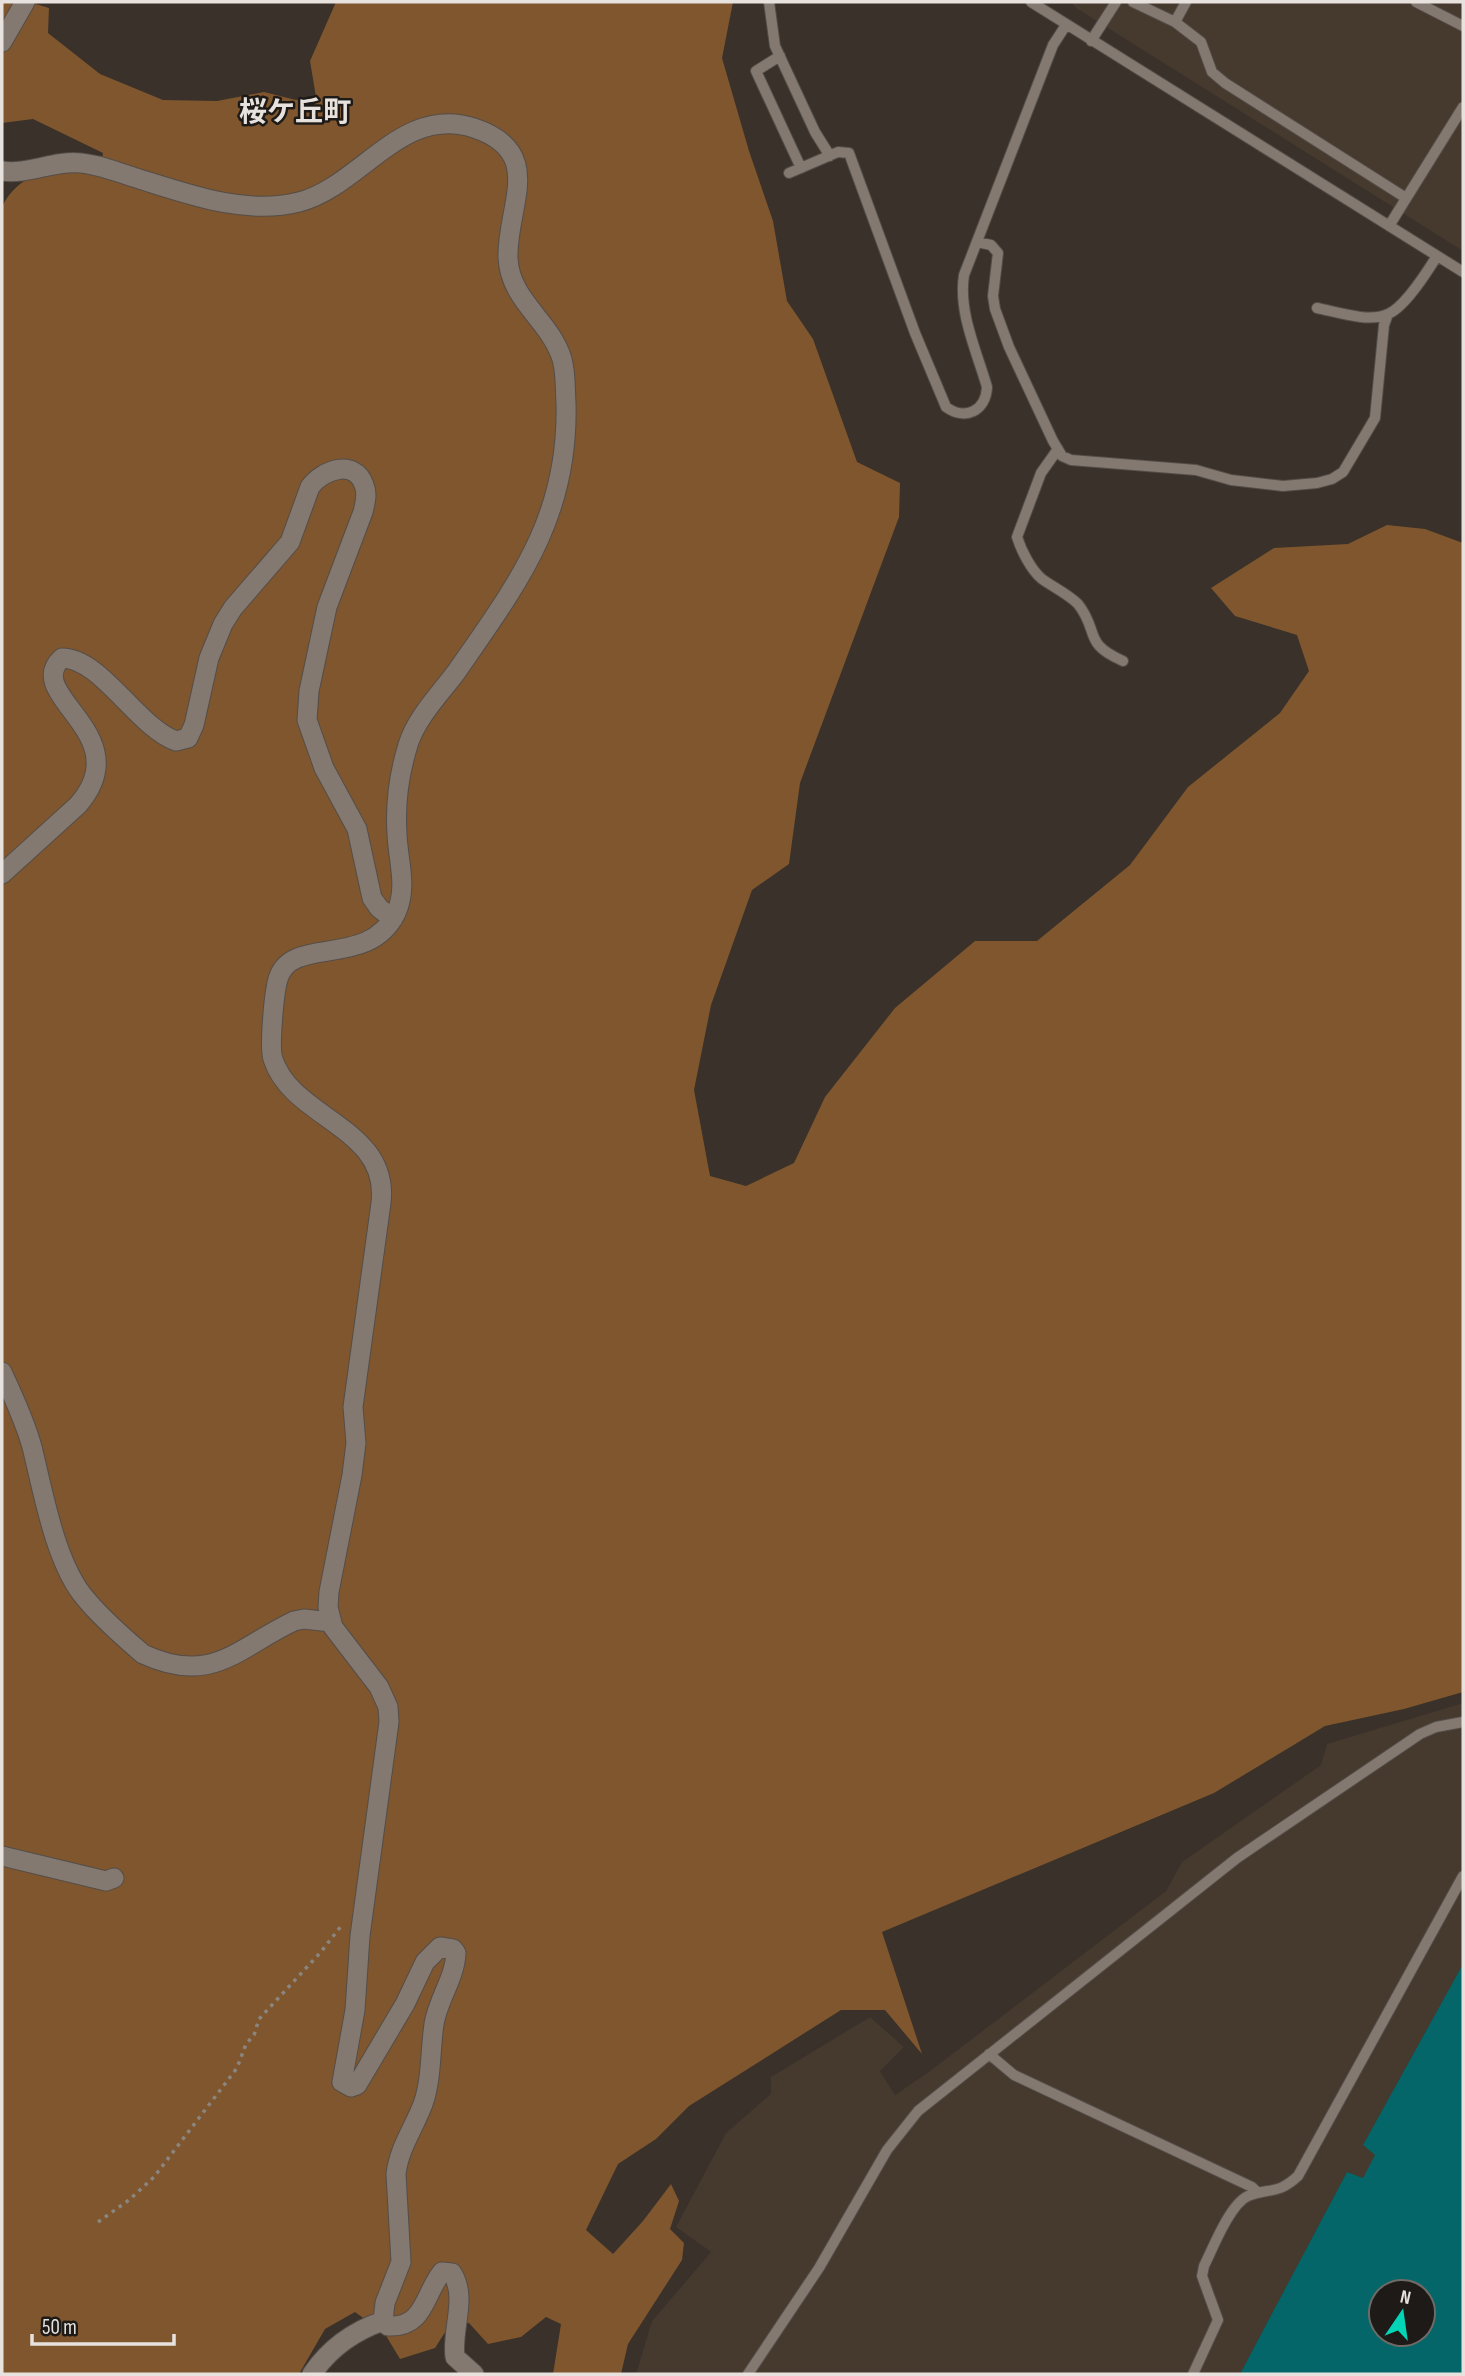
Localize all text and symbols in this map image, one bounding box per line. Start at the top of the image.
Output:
district label: 桜ケ丘町 [239,96,351,129]
north arrow [1367,2278,1437,2348]
text: N [1398,2286,1413,2310]
scale bar [32,2302,173,2346]
text: 50 m [42,2315,77,2340]

